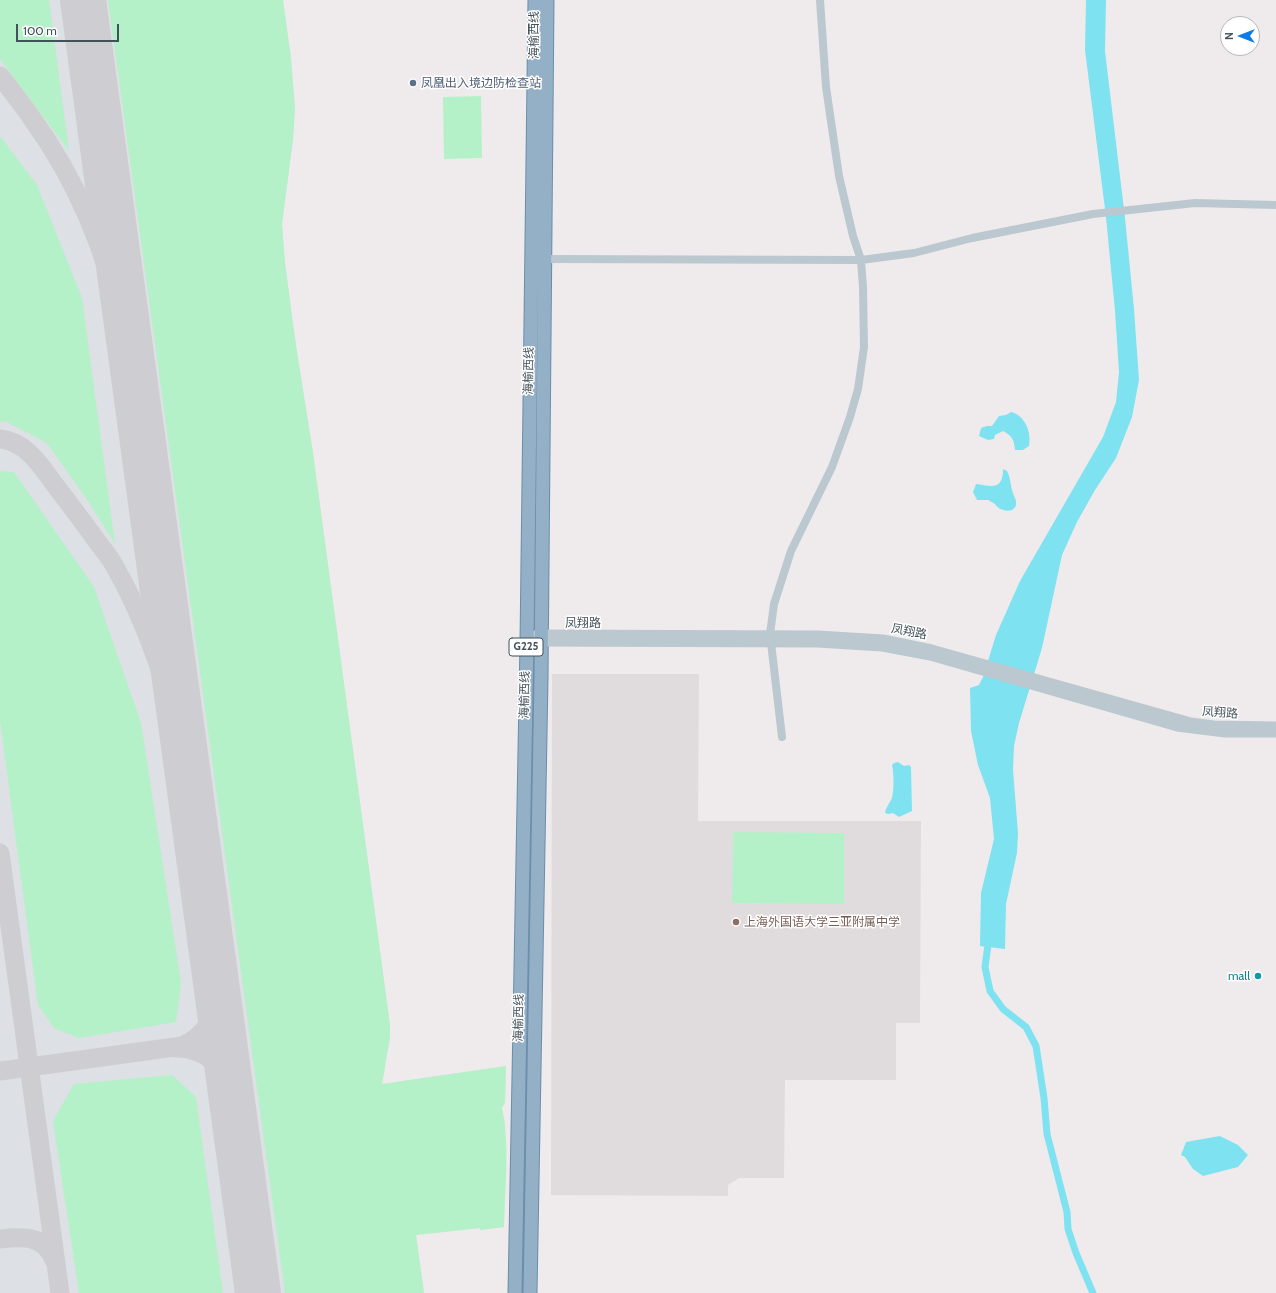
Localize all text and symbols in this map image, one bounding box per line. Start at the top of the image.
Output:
street label: 海榆西线 [527,11,541,59]
scale bar [18,16,121,42]
north arrow [1220,16,1260,56]
text: 100 m [23,23,57,38]
text: N [1222,32,1236,40]
place label: 凤凰出入境边防检查站 [421,76,541,90]
marker: 凤凰出入境边防检查站 [408,78,418,88]
street label: 海榆西线 [521,347,537,395]
street label: 凤翔路 [565,616,601,630]
street label: 凤翔路 [890,621,928,643]
road number: G225 [509,638,543,656]
street label: 海榆西线 [517,671,533,719]
street label: 凤翔路 [1202,705,1238,721]
place label: 上海外国语大学三亚附属中学 [744,915,900,929]
marker: 上海外国语大学三亚附属中学 [731,917,741,927]
place label: mall [1228,969,1250,983]
marker: mall [1253,971,1263,981]
street label: 海榆西线 [511,994,527,1042]

